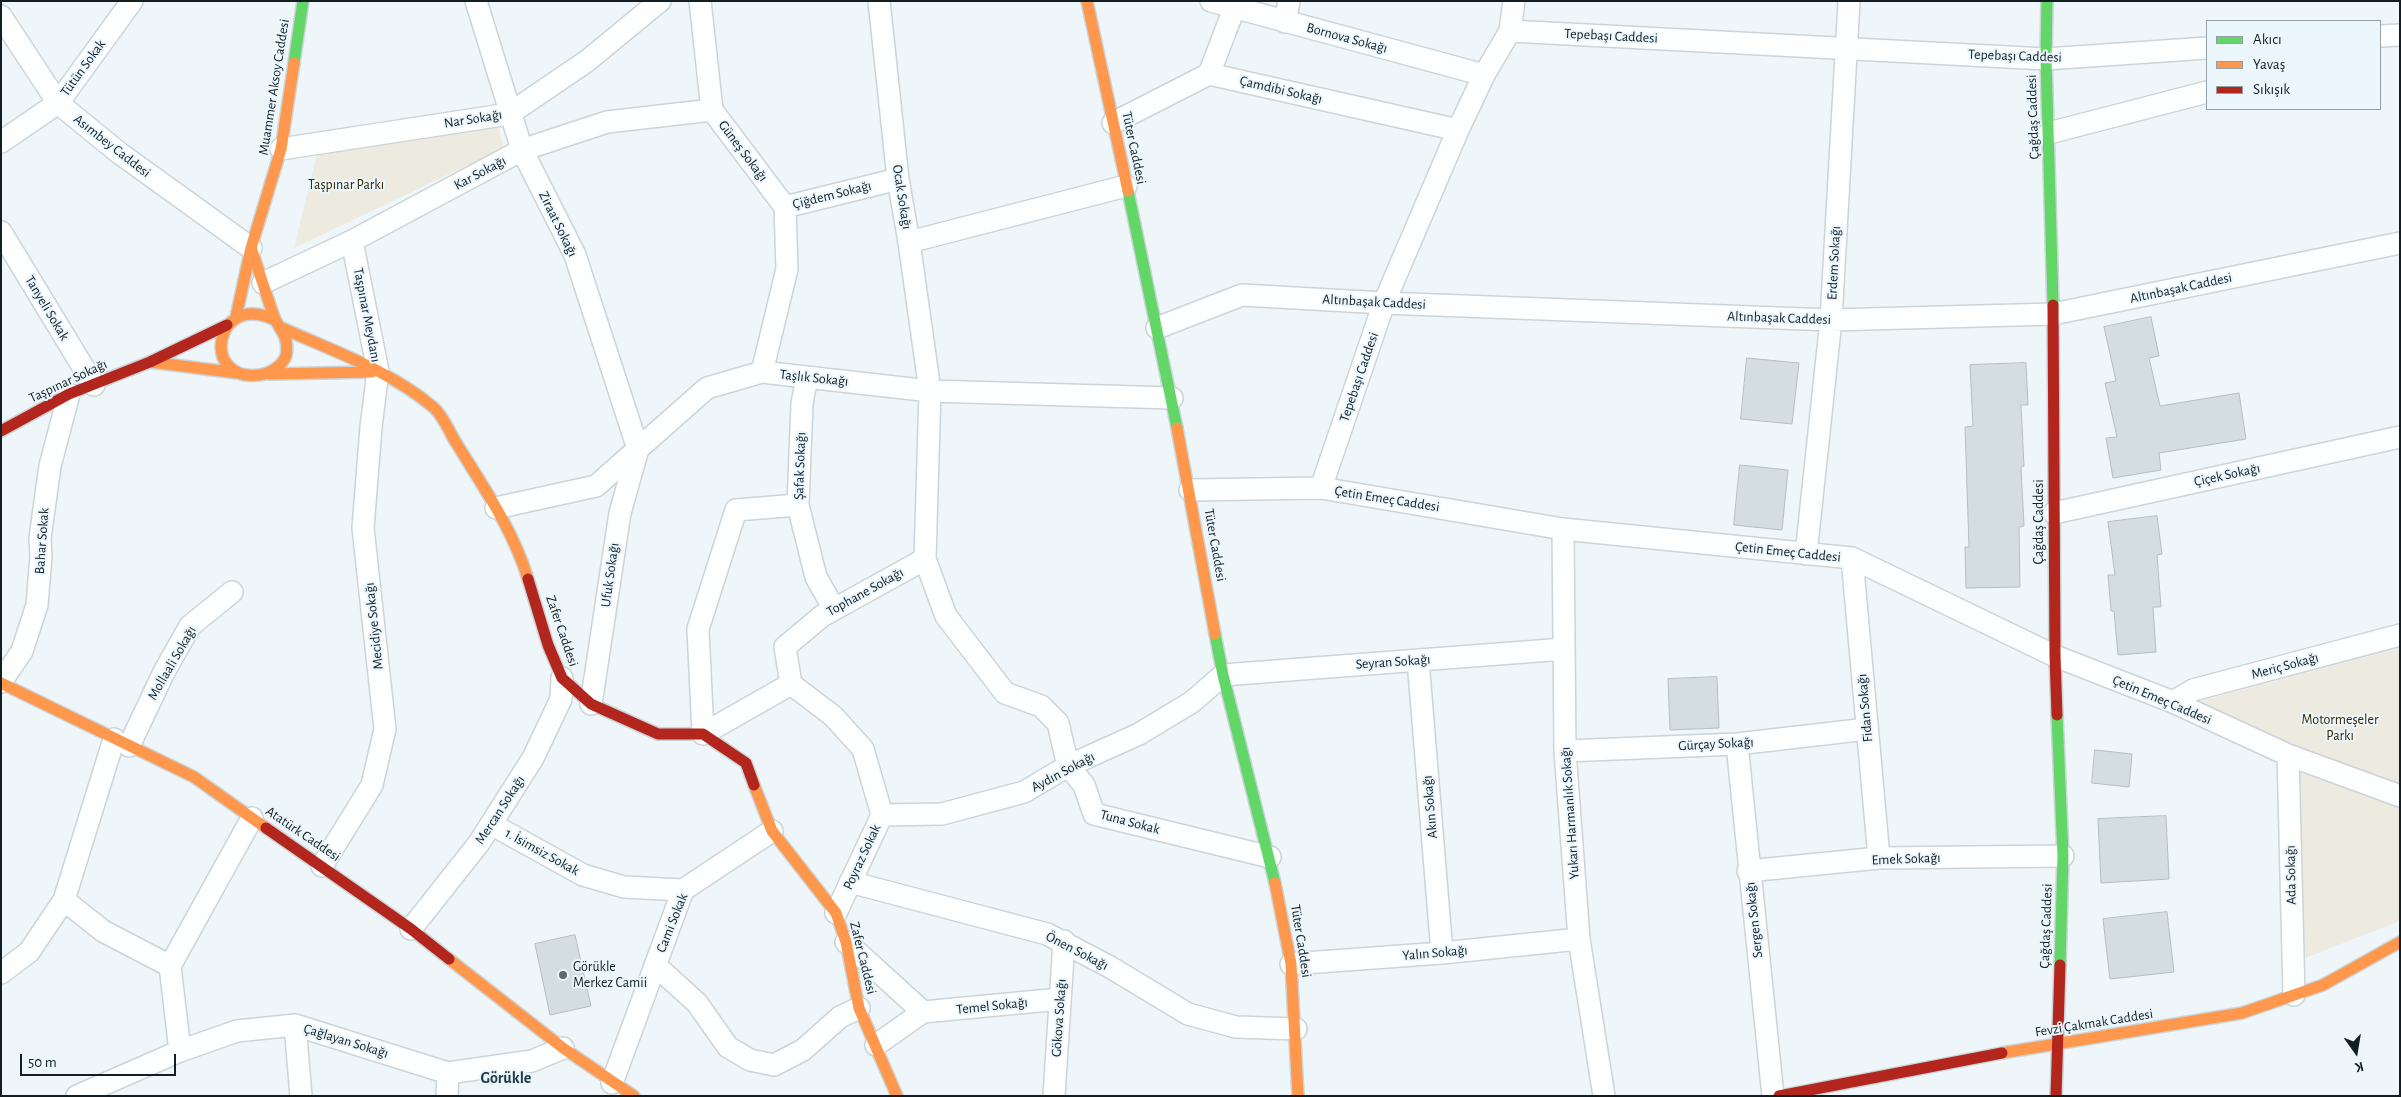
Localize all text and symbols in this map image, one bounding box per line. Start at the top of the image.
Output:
street label: Muammer Aksoy Caddesi [255,18,293,156]
street label: Bornova Sokağı [1305,19,1389,57]
legend [2206,20,2381,110]
street label: Tepebaşı Caddesi [1564,25,1658,47]
text: Akıcı [2253,32,2282,47]
street label: Tütün Sokak [57,36,109,100]
street label: Tepebaşı Caddesi [1968,46,2062,66]
text: Yavaş [2253,57,2285,72]
street label: Çamdibi Sokağı [1238,72,1324,108]
street label: Çağdaş Caddesi [2023,74,2043,160]
text: Sıkışık [2253,82,2290,97]
street label: Nar Sokağı [443,106,503,132]
street label: Tüter Caddesi [1118,110,1150,186]
street label: Asımbey Caddesi [70,111,154,181]
street label: Güneş Sokağı [715,117,771,185]
street label: Kar Sokağı [451,152,509,194]
street label: Ocak Sokağı [889,163,915,231]
park label: Taşpınar Parkı [308,177,384,193]
street label: Çiğdem Sokağı [791,177,873,213]
street label: Ziraat Sokağı [535,188,581,260]
street label: Erdem Sokağı [1824,225,1844,301]
street label: Taşpınar Meydanı [350,266,384,364]
street label: Altınbaşak Caddesi [2128,269,2234,307]
street label: Tanyeli Sokak [21,272,73,344]
street label: Altınbaşak Caddesi [1322,291,1426,313]
street label: Altınbaşak Caddesi [1727,308,1831,328]
street label: Tepebaşı Caddesi [1336,330,1382,424]
street label: Taşpınar Sokağı [26,356,110,406]
street label: Taşlık Sokağı [779,366,849,390]
street label: Şafak Sokağı [790,432,810,500]
street label: Çiçek Sokağı [2192,460,2262,490]
street label: Çağdaş Caddesi [2031,479,2047,565]
street label: Çetin Emeç Caddesi [1333,482,1441,516]
street label: Bahar Sokak [31,507,53,575]
street label: Tüter Caddesi [1200,507,1230,583]
street label: Çetin Emeç Caddesi [1734,538,1842,566]
street label: Ufuk Sokağı [597,542,623,608]
street label: Tophane Sokağı [824,564,906,620]
street label: Mecidiye Sokağı [361,582,387,670]
street label: Zafer Caddesi [542,593,582,669]
street label: Mollaali Sokağı [144,623,200,703]
street label: Meriç Sokağı [2250,649,2320,683]
street label: Seyran Sokağı [1355,651,1431,673]
street label: Çetin Emeç Caddesi [2110,672,2214,728]
street label: Fidan Sokağı [1854,673,1876,743]
park label: Motormeşeler Parkı [2302,712,2378,744]
street label: Gürçay Sokağı [1678,734,1754,754]
street label: Yukarı Harmanlık Sokağı [1557,746,1583,880]
street label: Aydın Sokağı [1028,748,1098,796]
street label: Mercan Sokağı [471,772,529,848]
street label: Akın Sokağı [1419,775,1441,839]
street label: Atatürk Caddesi [262,803,344,865]
street label: Tuna Sokak [1098,806,1162,838]
street label: Poyraz Sokak [840,822,884,892]
street label: 1. İsimsiz Sokak [502,825,582,879]
street label: Ada Sokağı [2282,845,2300,905]
street label: Emek Sokağı [1871,849,1941,869]
street label: Sergen Sokağı [1742,881,1766,959]
street label: Çağdaş Caddesi [2036,883,2056,969]
street label: Cami Sokak [652,891,692,955]
street label: Tüter Caddesi [1287,903,1315,979]
street label: Zafer Caddesi [846,920,880,996]
street label: Önen Sokağı [1043,928,1111,974]
street label: Yalın Sokağı [1402,942,1468,964]
place label: Görükle Merkez Camii [573,959,647,992]
marker: Görükle Merkez Camii [557,969,569,981]
street label: Gökova Sokağı [1048,978,1070,1058]
street label: Temel Sokağı [955,994,1029,1018]
street label: Fevzi Çakmak Caddesi [2034,1005,2154,1041]
street label: Çağlayan Sokağı [302,1020,390,1062]
north arrow [2331,1027,2381,1077]
scale bar [22,1044,179,1076]
text: 50 m [28,1055,57,1070]
text: K [2354,1059,2365,1074]
district label: Görükle [481,1068,531,1088]

